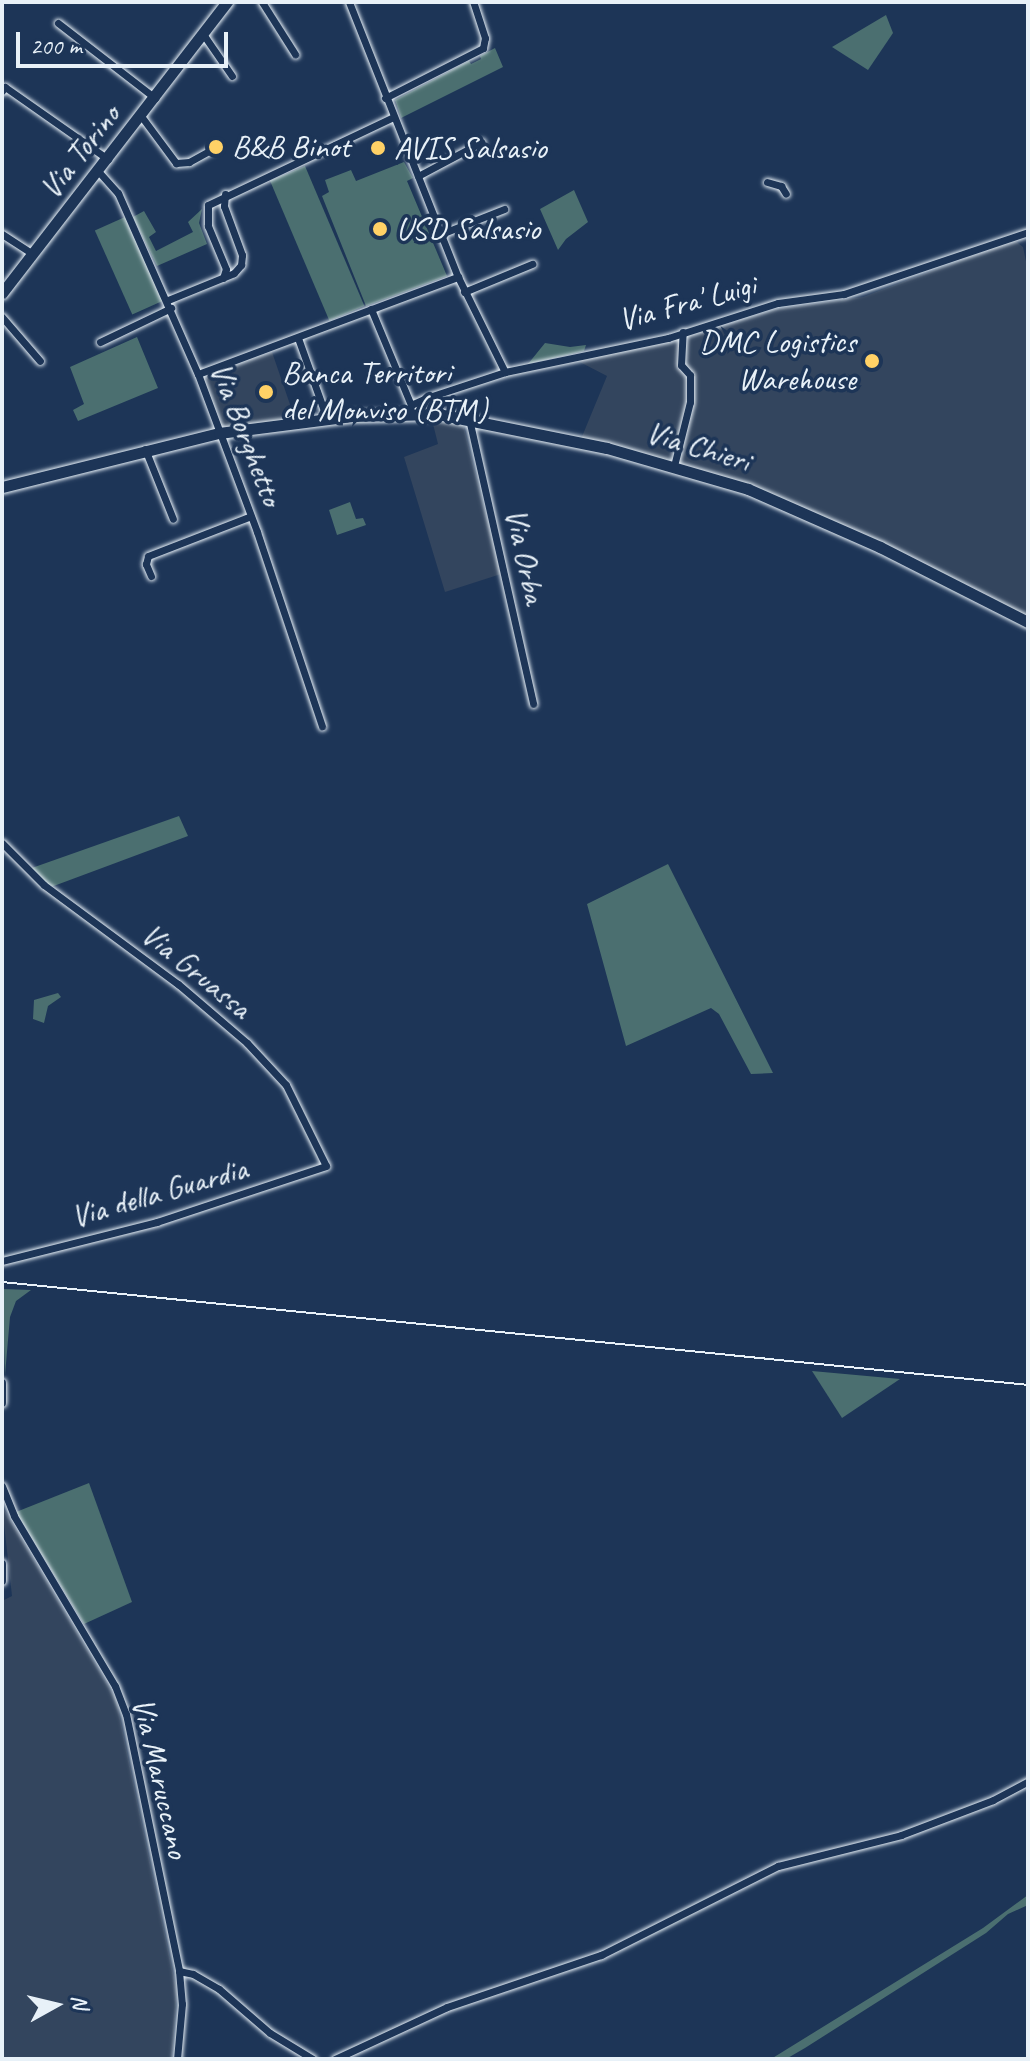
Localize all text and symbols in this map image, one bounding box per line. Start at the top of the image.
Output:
scale bar [20,16,232,66]
text: 200 m [30,31,82,61]
street label: Via Torino [31,97,129,207]
place label: B&B Binot [232,128,350,166]
place label: AVIS Salsasio [394,129,547,167]
marker: B&B Binot [207,138,225,156]
marker: AVIS Salsasio [369,139,387,157]
place label: USD Salsasio [396,210,540,248]
marker: USD Salsasio [371,220,389,238]
street label: Via Fra' Luigi [614,266,760,340]
place label: DMC Logistics Warehouse [699,324,856,399]
marker: DMC Logistics Warehouse [863,352,881,370]
place label: Banca Territori del Monviso (BTM) [282,355,487,430]
street label: Via Borghetto [201,357,291,511]
marker: Banca Territori del Monviso (BTM) [257,383,275,401]
street label: Via Chieri [642,413,754,481]
street label: Via Orba [496,504,554,608]
street label: Via Gruassa [134,916,258,1026]
street label: Via della Guardia [67,1150,251,1236]
street label: Via Maruccano [123,1693,197,1863]
north arrow [16,1965,96,2045]
text: N [65,1993,95,2010]

